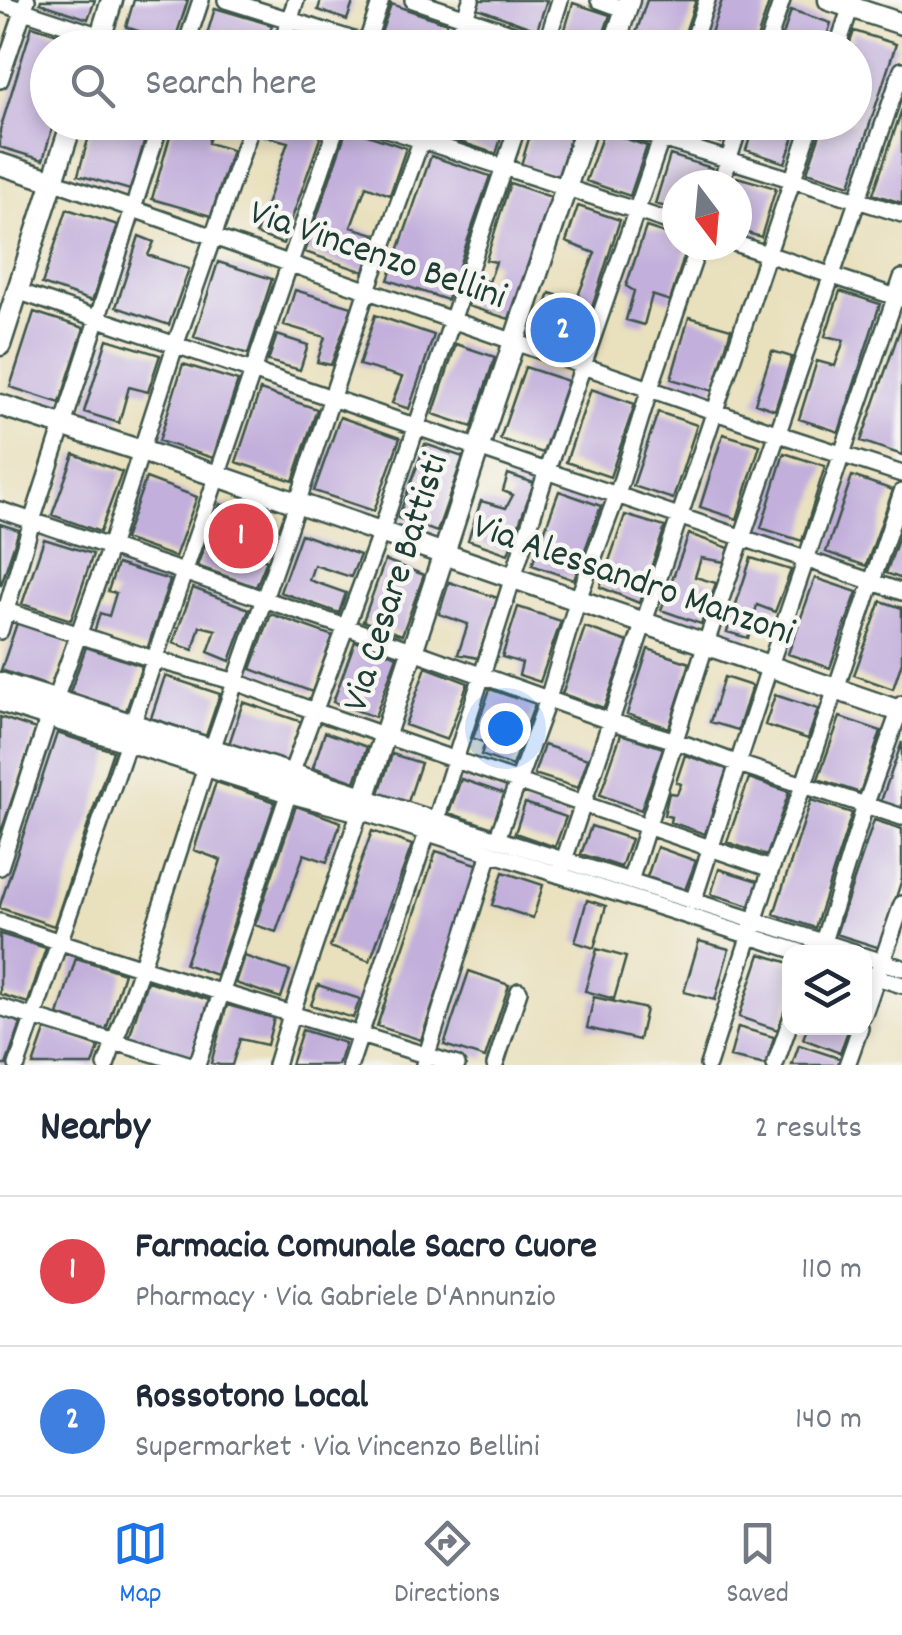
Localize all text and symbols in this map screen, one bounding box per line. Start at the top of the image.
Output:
search box [30,30,872,140]
icon: search [65,58,120,113]
text: Search here [145,58,317,113]
north arrow [662,170,752,260]
street label: Via Vincenzo Bellini [241,187,513,327]
pin: 2 [530,292,596,368]
street label: Via Cesare Battisti [330,447,466,719]
pin: 1 [208,498,274,574]
street label: Via Alessandro Manzoni [465,501,801,663]
your location [480,703,531,754]
map controls [782,945,872,1035]
button: layers [782,945,872,1035]
text: Nearby [40,1100,150,1160]
text: 2 results [755,1107,862,1153]
text: Farmacia Comunale Sacro Cuore [135,1221,597,1276]
text: 1 [69,1248,76,1294]
text: 110 m [801,1248,862,1294]
text: Pharmacy · Via Gabriele D'Annunzio [135,1276,556,1322]
text: Rossotono Local [135,1371,368,1426]
text: 2 [66,1398,79,1444]
text: 140 m [795,1398,862,1444]
text: Supermarket · Via Vincenzo Bellini [135,1426,540,1472]
tab: Map [113,1516,168,1616]
tab: Directions [394,1516,500,1616]
tab: Saved [726,1516,789,1616]

